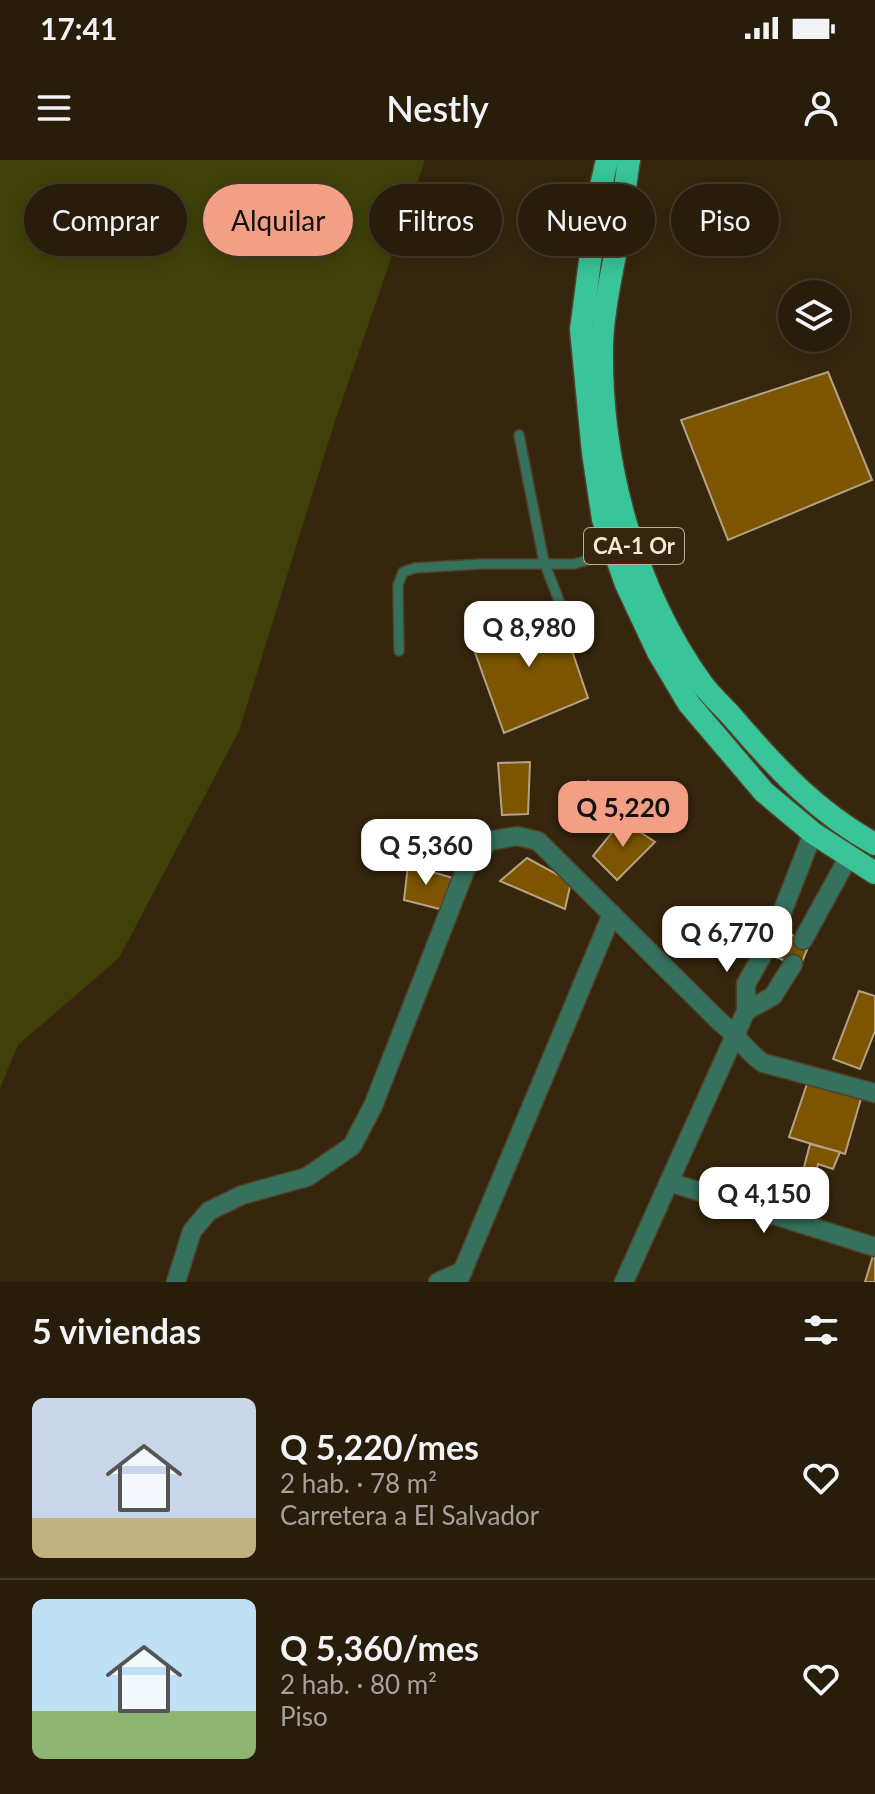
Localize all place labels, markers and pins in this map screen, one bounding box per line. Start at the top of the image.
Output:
pin: Q 8,980 [455,601,603,669]
pin: Q 5,220 [549,781,697,849]
pin: Q 5,360 [352,819,500,887]
pin: Q 6,770 [653,906,801,974]
pin: Q 4,150 [690,1167,838,1235]

